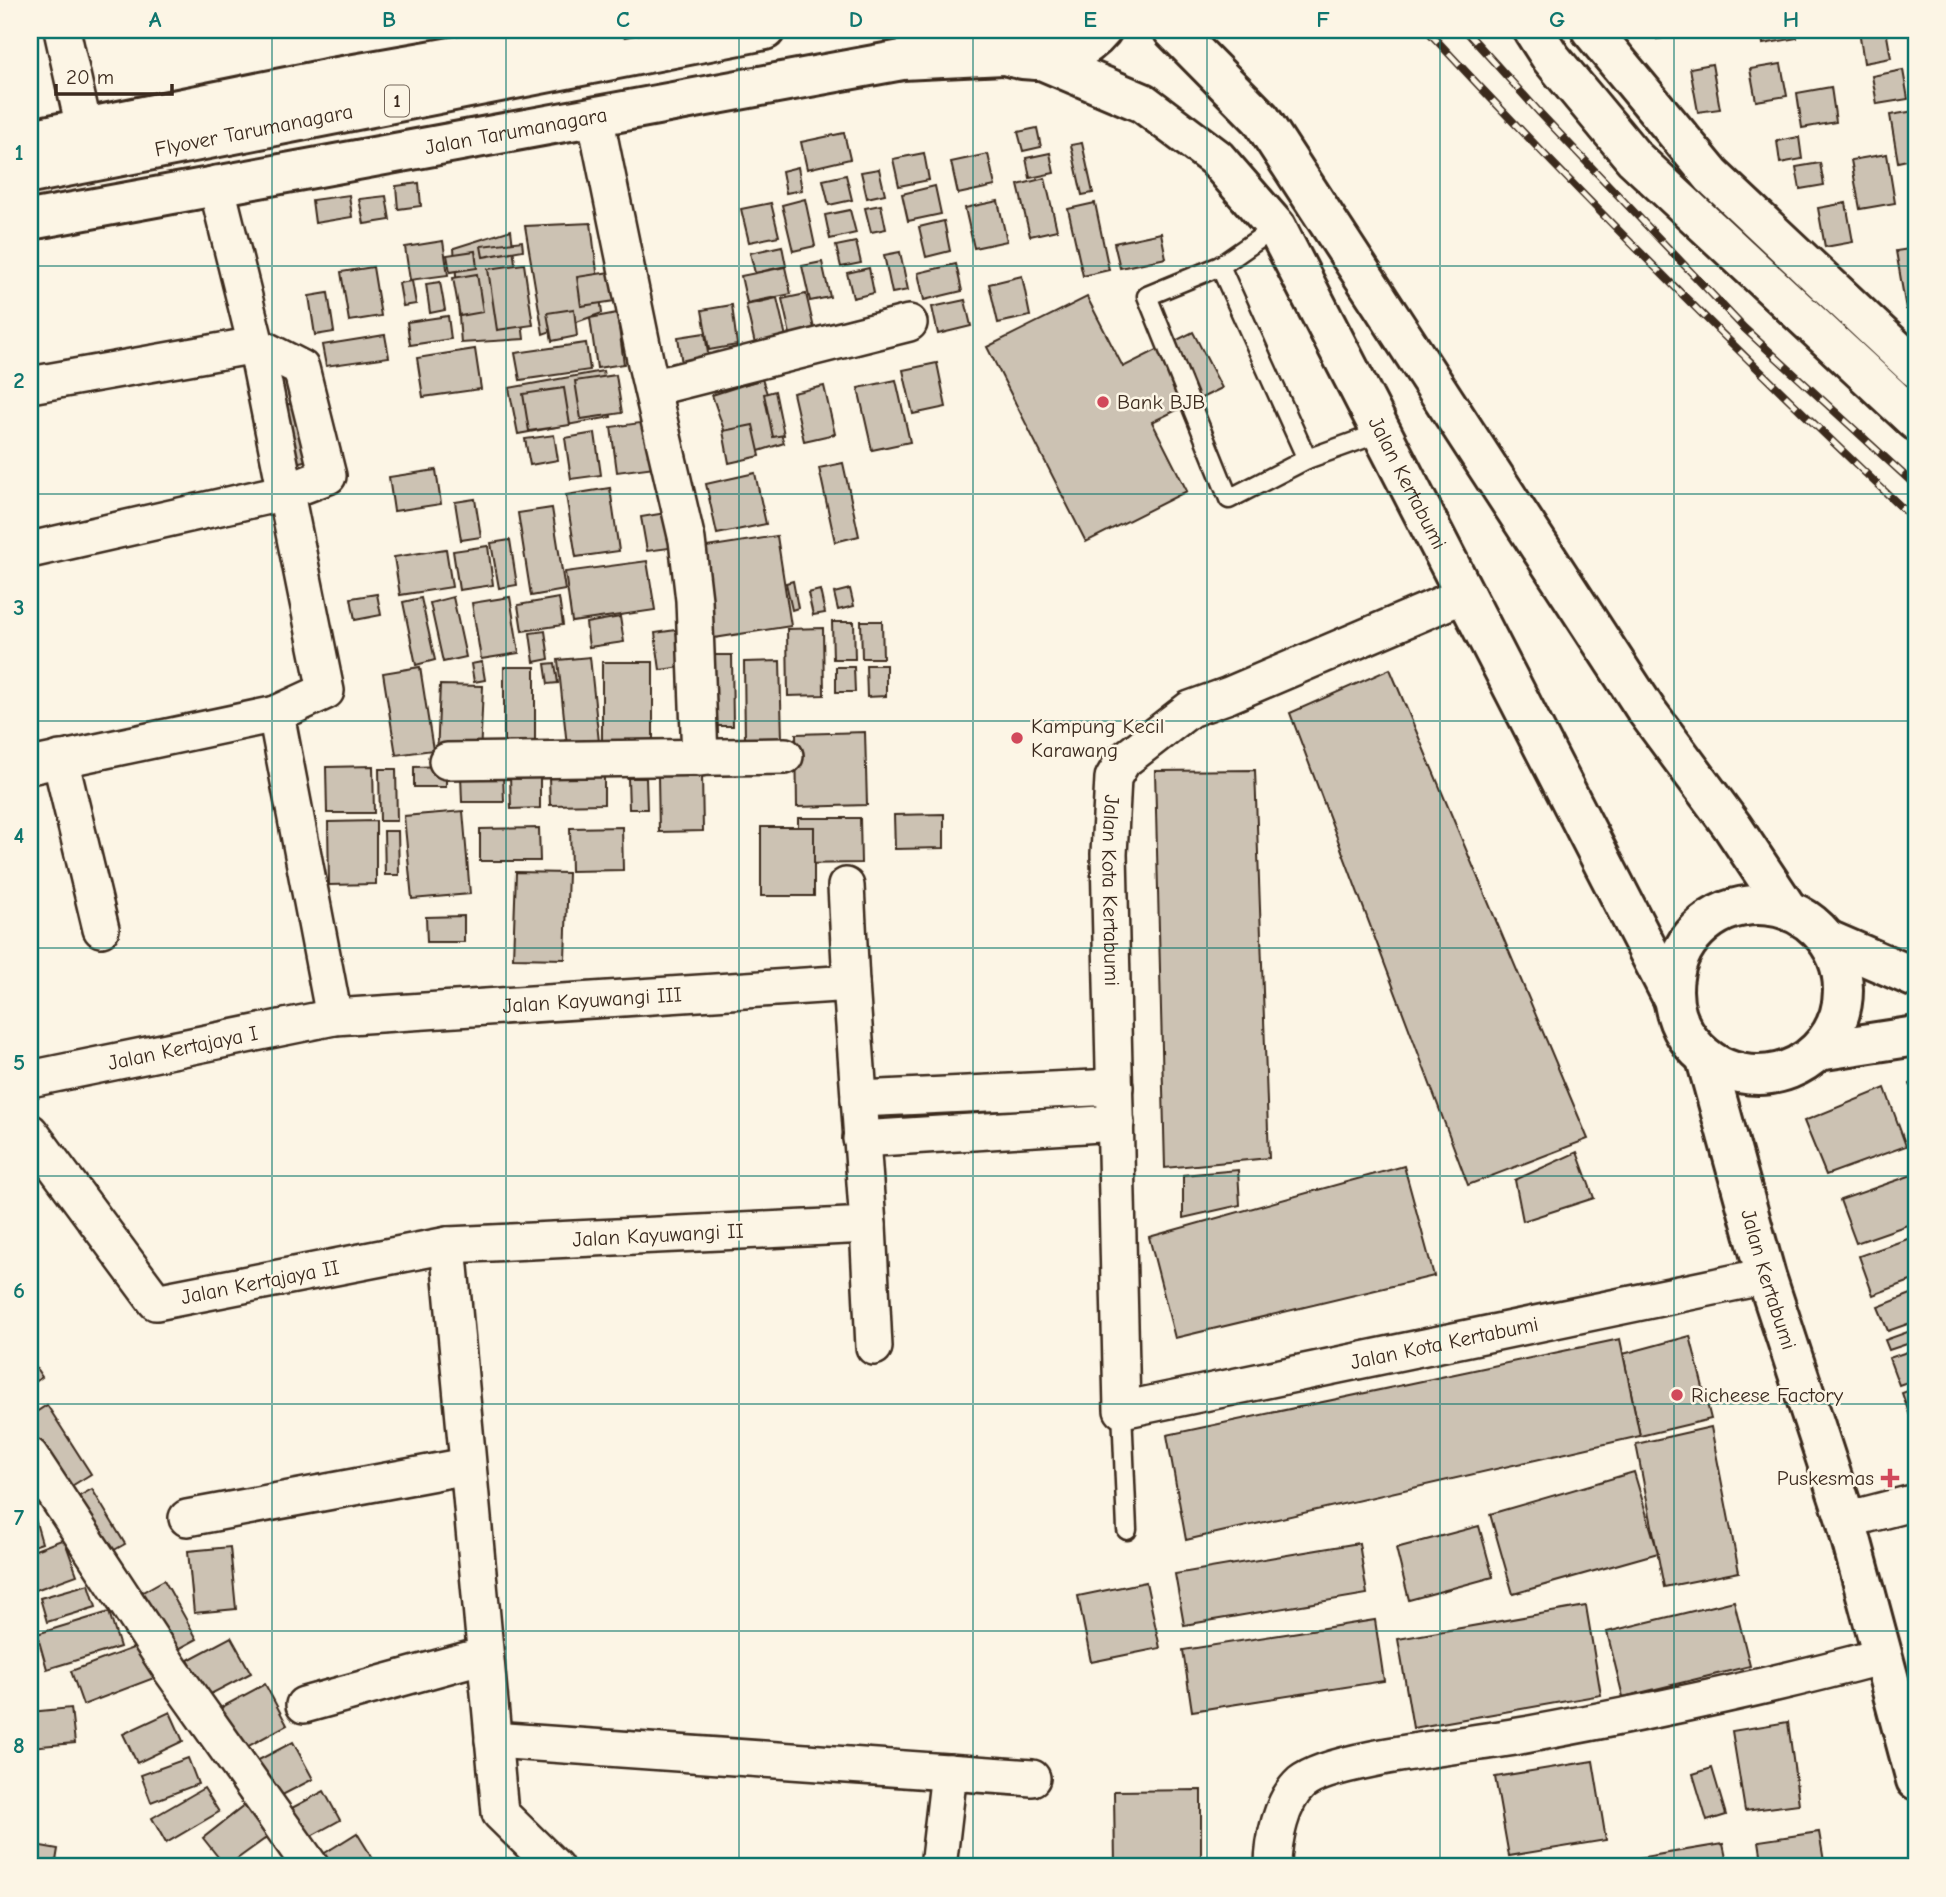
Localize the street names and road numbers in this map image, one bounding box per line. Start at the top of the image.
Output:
road number: 1 [385,86,409,116]
street label: Flyover Tarumanagara [153,99,355,161]
street label: Jalan Tarumanagara [423,102,609,159]
street label: Jalan Kertabumi [1364,413,1452,553]
street label: Jalan Kota Kertabumi [1097,794,1124,986]
street label: Jalan Kayuwangi III [502,982,683,1018]
street label: Jalan Kertajaya I [106,1021,260,1075]
street label: Jalan Kertabumi [1736,1206,1801,1353]
street label: Jalan Kayuwangi II [572,1219,744,1251]
street label: Jalan Kertajaya II [179,1255,341,1309]
street label: Jalan Kota Kertabumi [1348,1312,1540,1374]

